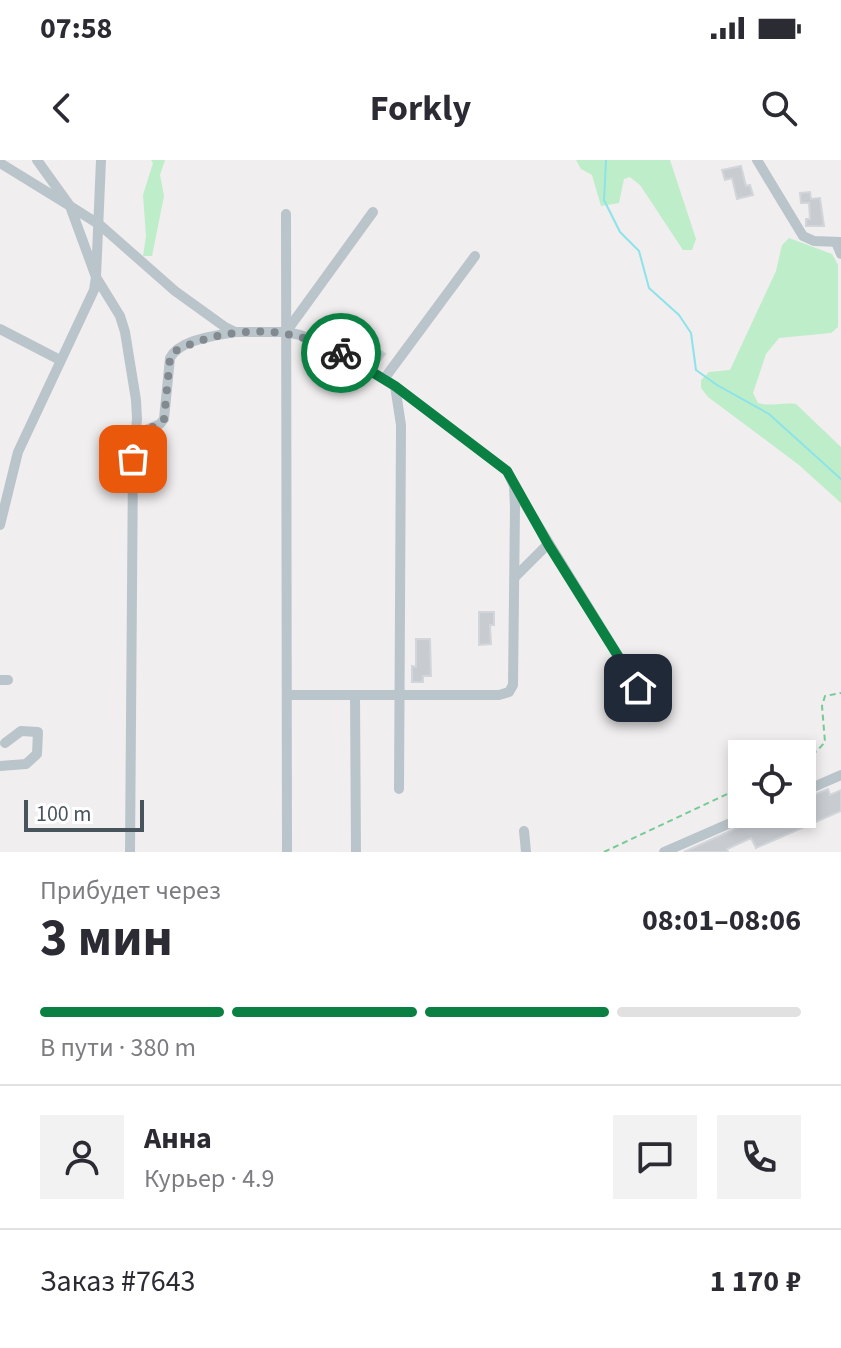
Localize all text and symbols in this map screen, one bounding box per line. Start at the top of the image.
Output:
text: 07:58 [40,7,112,50]
text: Forkly [370,83,471,134]
icon: back [40,86,84,130]
icon: search [757,86,801,130]
courier [301,313,381,393]
icon: bike [319,331,363,375]
pin [99,425,167,493]
icon: bag [111,437,155,481]
pin [604,654,672,722]
icon: home [616,666,660,710]
map controls [728,740,816,828]
button: locate [728,740,816,828]
scale bar [24,796,144,832]
text: 100 m [36,798,91,830]
text: Прибудет через [40,872,221,909]
text: 08:01–08:06 [642,899,801,942]
text: 3 мин [40,902,173,976]
text: В пути · 380 m [40,1029,196,1066]
button: person [40,1115,124,1199]
button: chat [613,1115,697,1199]
button: phone [717,1115,801,1199]
text: Анна [144,1117,212,1160]
text: Курьер · 4.9 [144,1160,274,1197]
text: Заказ #7643 [40,1260,196,1303]
text: 1 170 ₽ [710,1260,801,1303]

